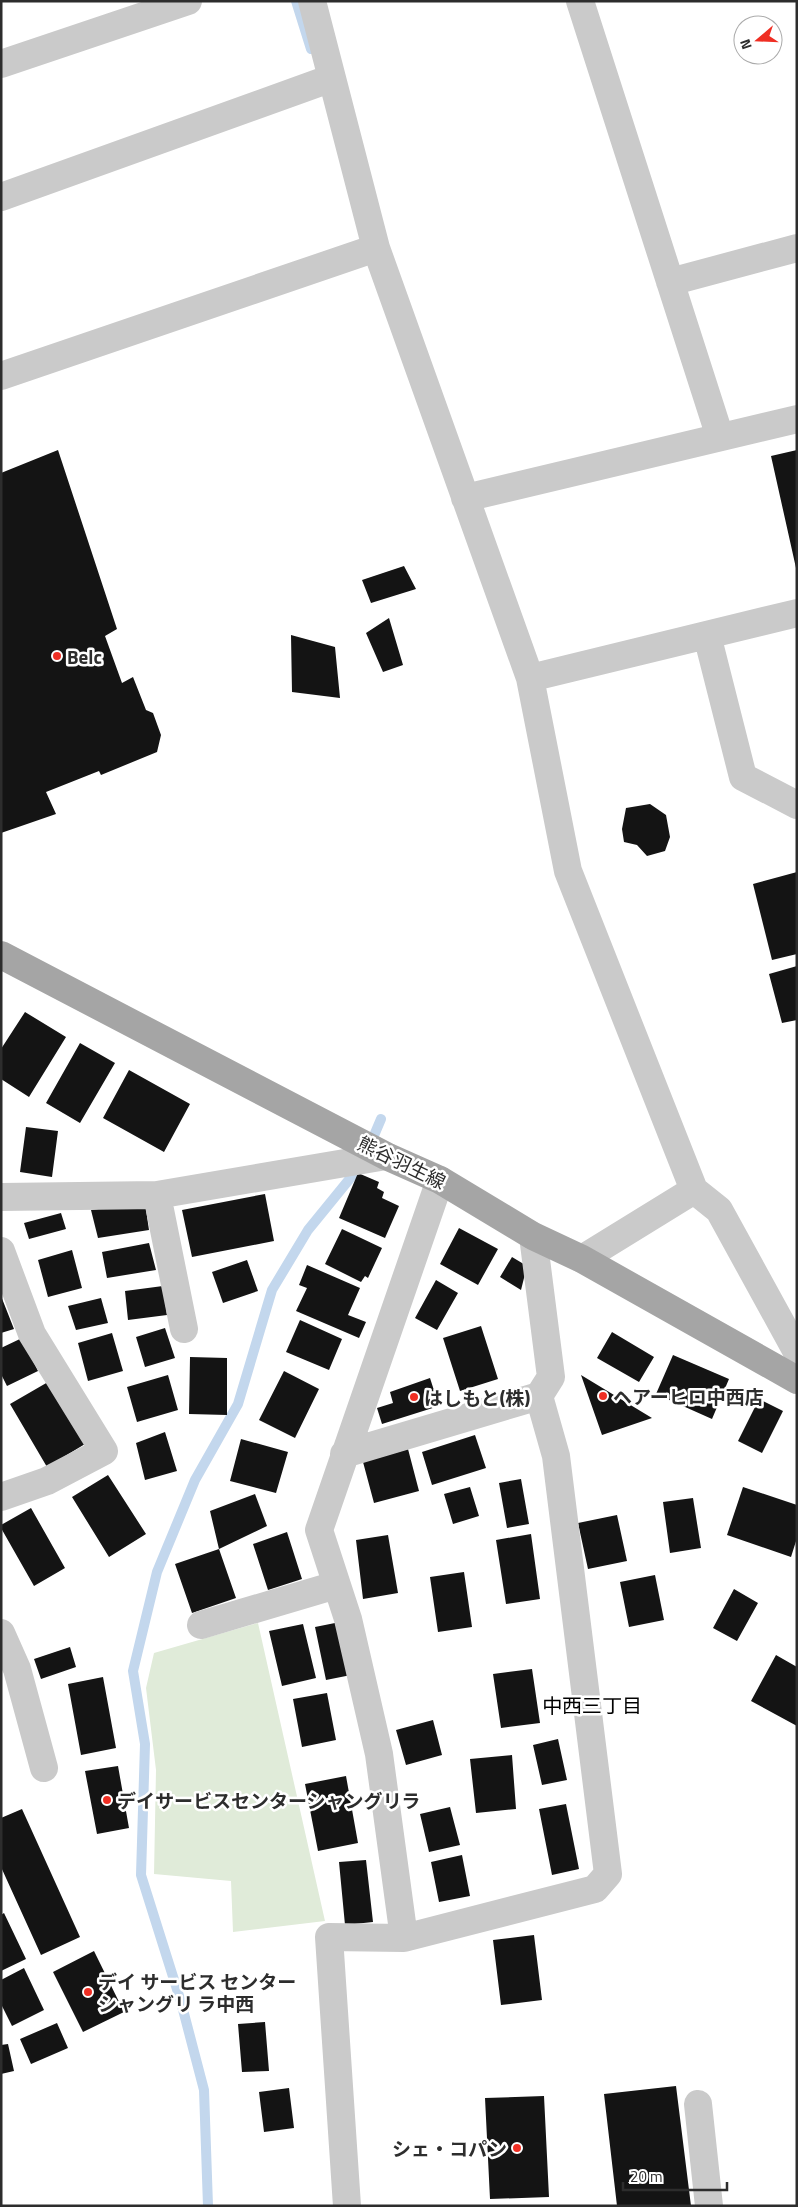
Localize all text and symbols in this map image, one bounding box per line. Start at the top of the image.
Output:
north arrow [733,15,783,65]
text: N [734,36,757,52]
place label: Belc [67,642,102,671]
marker: Belc [51,650,63,662]
street label: 熊谷羽生線 [353,1128,451,1196]
place label: ヘアーヒロ中西店 [613,1382,764,1411]
place label: はしもと(株) [424,1383,530,1412]
marker: ヘアーヒロ中西店 [597,1390,609,1402]
marker: はしもと(株) [408,1391,420,1403]
district label: 中西三丁目 [542,1690,642,1721]
place label: デイサービスセンターシャングリラ [117,1786,421,1815]
marker: デイサービスセンターシャングリラ [101,1794,113,1806]
place label: デイ サービス センター シャングリ ラ中西 [98,1967,296,2018]
marker: デイ サービス センター シャングリ ラ中西 [82,1986,94,1998]
place label: シェ・コパン [392,2134,507,2163]
marker: シェ・コパン [511,2142,523,2154]
scale bar [623,2160,727,2192]
text: 20 m [630,2165,663,2188]

